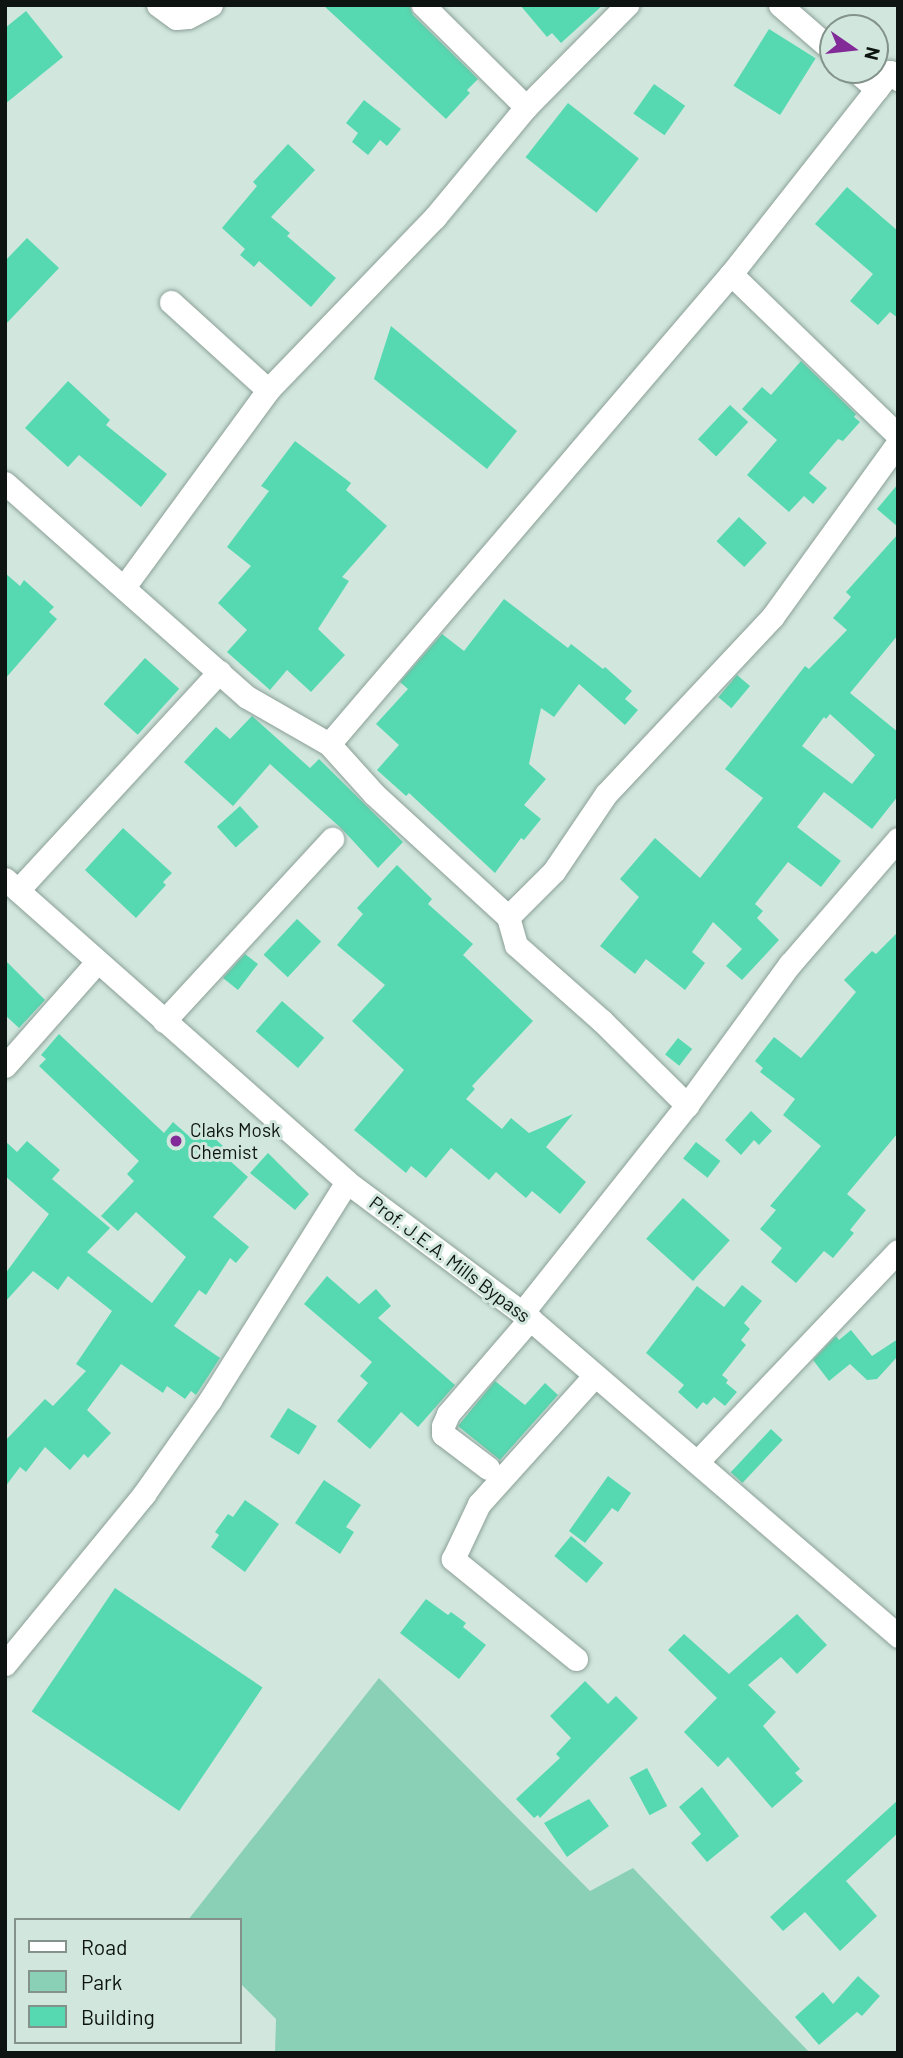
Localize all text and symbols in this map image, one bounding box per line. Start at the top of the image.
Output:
north arrow [819,14,889,84]
text: N [860,45,886,63]
place label: Claks Mosk Chemist [190,1119,281,1163]
marker: Claks Mosk Chemist [168,1133,184,1149]
street label: Prof. J.E.A. Mills Bypass [365,1191,535,1327]
legend [14,1918,242,2044]
text: Road [81,1934,127,1959]
text: Park [81,1969,122,1994]
text: Building [81,2004,155,2029]

